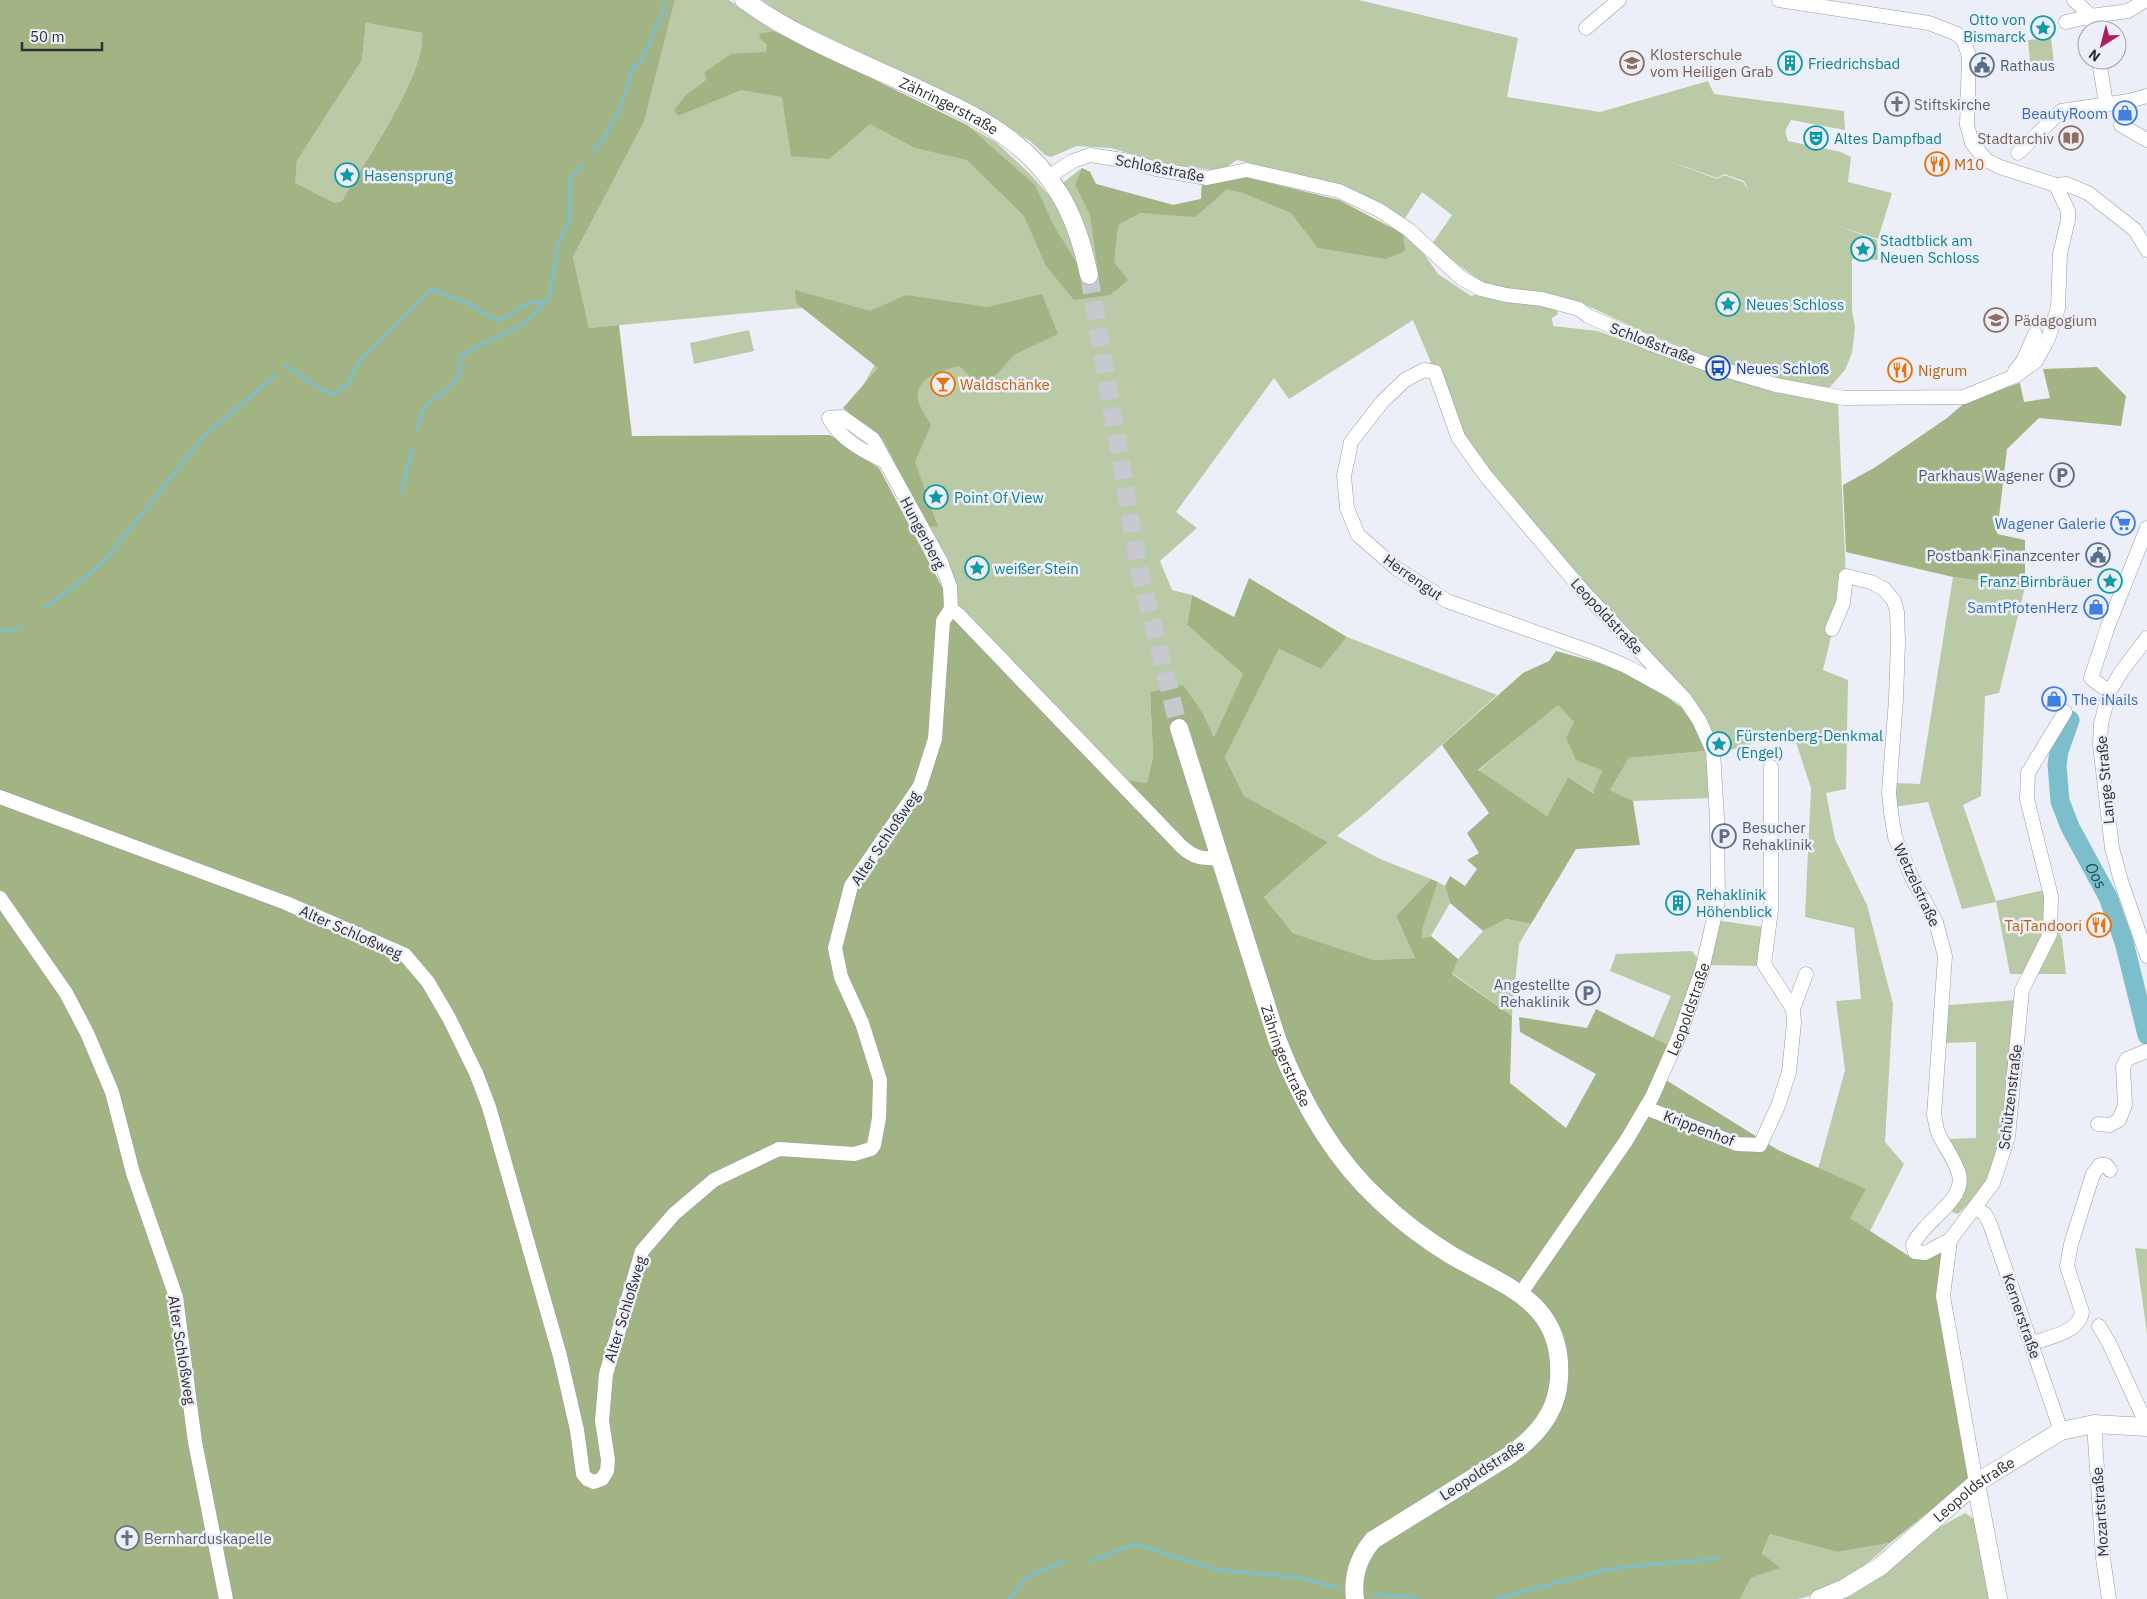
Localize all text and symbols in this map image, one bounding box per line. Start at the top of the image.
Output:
place label: Otto von Bismarck [1963,10,2026,46]
place icon: Otto von Bismarck [2030,15,2056,41]
scale bar [22,20,102,52]
north arrow [2077,20,2127,70]
text: 50 m [30,27,65,46]
place label: Klosterschule vom Heiligen Grab [1650,45,1773,81]
text: N [2085,45,2104,66]
school or university icon: Klosterschule vom Heiligen Grab [1619,50,1645,76]
building icon: Friedrichsbad [1777,50,1803,76]
public building icon: Rathaus [1969,52,1995,78]
place label: Friedrichsbad [1808,54,1900,73]
place label: Rathaus [2000,56,2055,75]
street label: Zähringerstraße [897,72,1002,138]
church icon: Stiftskirche [1884,91,1910,117]
place label: Stiftskirche [1914,95,1991,114]
shop icon: BeautyRoom [2112,100,2138,126]
place label: BeautyRoom [2021,104,2108,123]
theatre icon: Altes Dampfbad [1803,125,1829,151]
library icon: Stadtarchiv [2058,125,2084,151]
place label: Altes Dampfbad [1834,129,1942,148]
place label: Stadtarchiv [1977,129,2055,148]
street label: Schloßstraße [1114,150,1206,186]
restaurant icon: M10 [1924,151,1950,177]
place label: M10 [1954,155,1984,174]
place icon: Hasensprung [334,162,360,188]
place label: Hasensprung [364,166,453,185]
place label: Stadtblick am Neuen Schloss [1880,231,1979,267]
place icon: Stadtblick am Neuen Schloss [1850,236,1876,262]
place icon: Neues Schloss [1715,291,1741,317]
place label: Neues Schloss [1746,295,1844,314]
school or university icon: Pädagogium [1983,307,2009,333]
place label: Pädagogium [2014,311,2097,330]
street label: Schloßstraße [1607,318,1699,368]
bus stop icon: Neues Schloß [1705,355,1731,381]
restaurant icon: Nigrum [1887,357,1913,383]
place label: Neues Schloß [1736,359,1830,378]
place label: Nigrum [1918,361,1967,380]
bar icon: Waldschänke [930,371,956,397]
place label: Waldschänke [960,375,1050,394]
parking icon: Parkhaus Wagener [2049,462,2075,488]
place label: Parkhaus Wagener [1918,466,2044,485]
place icon: Point Of View [923,484,949,510]
place label: Point Of View [954,488,1044,507]
street label: Hungerberg [896,494,950,573]
supermarket icon: Wagener Galerie [2110,510,2136,536]
place label: Wagener Galerie [1995,514,2106,533]
public building icon: Postbank Finanzcenter [2085,542,2111,568]
place label: Postbank Finanzcenter [1927,546,2080,565]
street label: Herrengut [1380,550,1446,604]
place icon: weißer Stein [964,555,990,581]
place label: weißer Stein [994,559,1079,578]
place icon: Franz Birnbräuer [2097,568,2123,594]
place label: Franz Birnbräuer [1979,572,2092,591]
street label: Leopoldstraße [1567,574,1647,658]
shop icon: SamtPfotenHerz [2083,594,2109,620]
place label: SamtPfotenHerz [1967,598,2078,617]
shop icon: The iNails [2041,686,2067,712]
place label: The iNails [2072,690,2138,709]
place label: Fürstenberg-Denkmal (Engel) [1736,726,1883,762]
place icon: Fürstenberg-Denkmal (Engel) [1706,731,1732,757]
street label: Lange Straße [2092,735,2118,825]
street label: Alter Schloßweg [846,787,924,889]
place label: Besucher Rehaklinik [1742,818,1812,854]
parking icon: Besucher Rehaklinik [1711,823,1737,849]
street label: Wetzelstraße [1889,840,1945,930]
water label: Oos [2081,859,2112,892]
place label: Rehaklinik Höhenblick [1696,885,1772,921]
building icon: Rehaklinik Höhenblick [1665,890,1691,916]
street label: Alter Schloßweg [297,901,405,963]
restaurant icon: TajTandoori [2086,912,2112,938]
place label: TajTandoori [2004,916,2082,935]
street label: Leopoldstraße [1662,961,1713,1059]
place label: Angestellte Rehaklinik [1494,975,1570,1011]
parking icon: Angestellte Rehaklinik [1575,980,1601,1006]
street label: Zähringerstraße [1257,1002,1316,1110]
street label: Schützenstraße [1994,1043,2026,1151]
street label: Krippenhof [1661,1106,1737,1150]
street label: Alter Schloßweg [600,1253,650,1365]
street label: Kernerstraße [1999,1271,2045,1361]
street label: Alter Schloßweg [164,1294,200,1406]
street label: Leopoldstraße [1436,1435,1528,1505]
street label: Leopoldstraße [1929,1452,2018,1526]
street label: Mozartstraße [2087,1466,2113,1558]
church icon: Bernharduskapelle [114,1525,140,1551]
place label: Bernharduskapelle [144,1529,272,1548]

